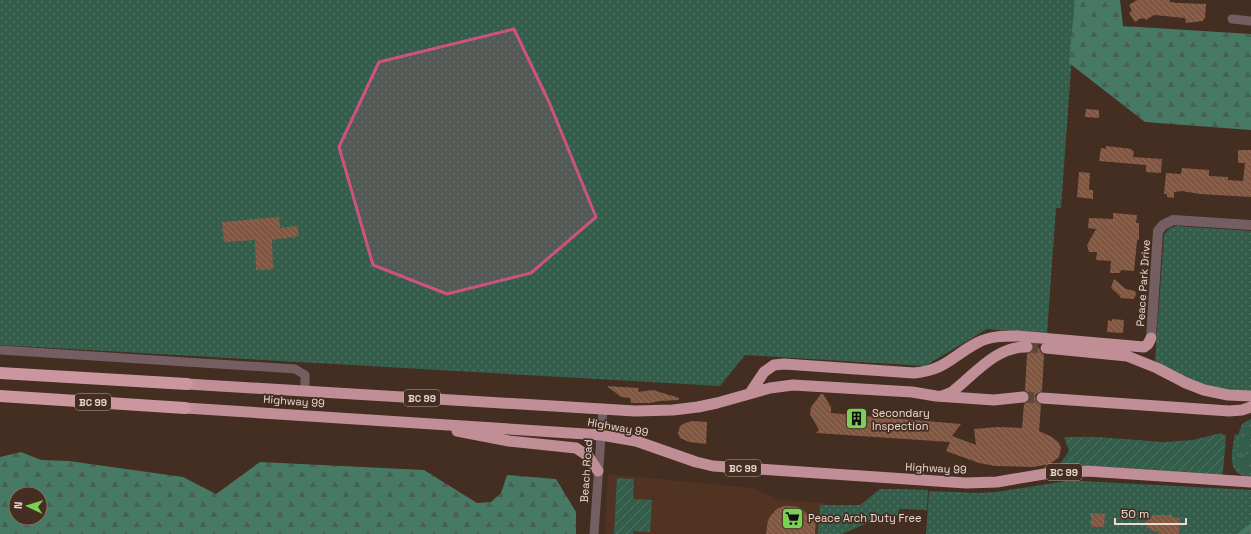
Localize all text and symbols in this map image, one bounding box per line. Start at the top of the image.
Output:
street label: Peace Park Drive [1133,239,1153,327]
road number: BC 99 [404,390,440,406]
street label: Highway 99 [263,392,325,410]
road number: BC 99 [75,394,111,410]
building icon: Secondary Inspection [843,406,869,432]
place label: Secondary Inspection [872,406,930,433]
street label: Highway 99 [586,415,650,439]
street label: Beach Road [577,439,595,503]
street label: Highway 99 [905,459,967,477]
road number: BC 99 [725,460,761,476]
road number: BC 99 [1046,464,1082,480]
north arrow [8,486,48,526]
scale bar [1115,500,1186,526]
text: N [11,501,25,509]
supermarket icon: Peace Arch Duty Free [779,505,805,531]
text: 50 m [1121,506,1149,522]
place label: Peace Arch Duty Free [808,511,921,525]

